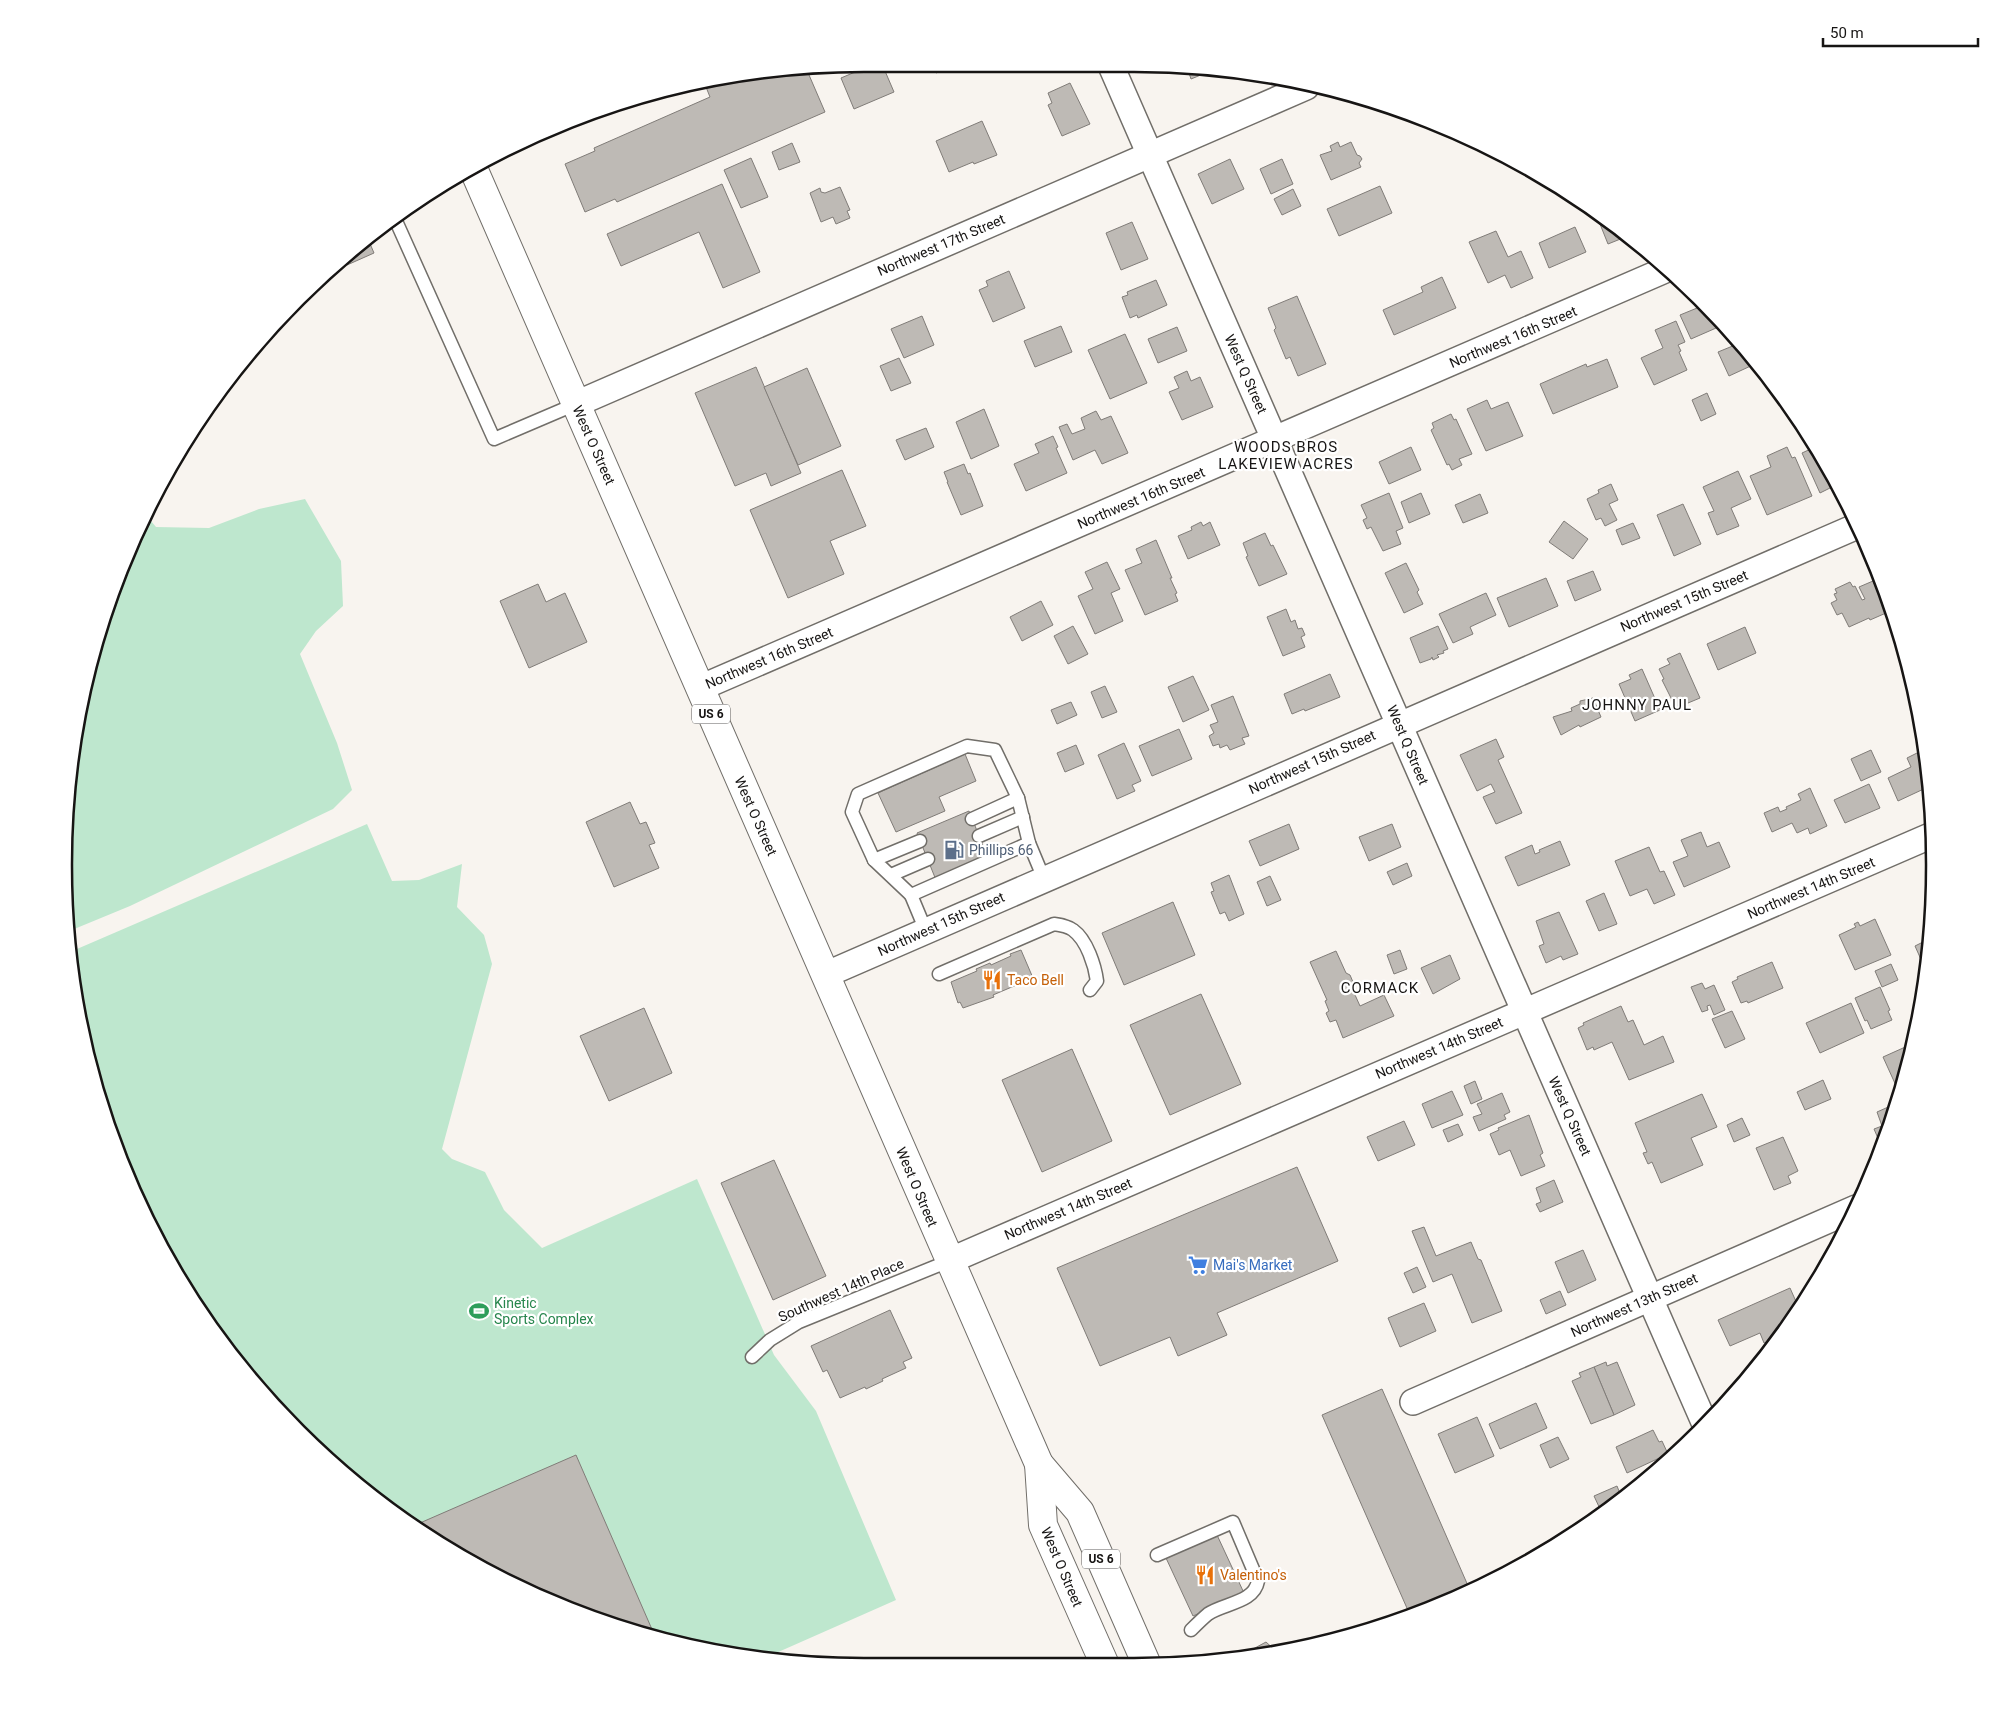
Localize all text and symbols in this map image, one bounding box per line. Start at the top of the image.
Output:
scale bar [1823,15,1978,47]
text: 50 m [1830,24,1864,42]
street label: Northwest 17th Street [875,211,1008,279]
street label: Northwest 16th Street [1447,303,1580,371]
street label: West Q Street [1221,332,1271,416]
street label: West O Street [569,403,619,487]
district label: WOODS BROS LAKEVIEW ACRES [1218,438,1354,473]
street label: Northwest 16th Street [1075,464,1208,532]
street label: Northwest 15th Street [1618,567,1751,635]
street label: Northwest 16th Street [703,624,836,692]
district label: JOHNNY PAUL [1582,696,1692,714]
street label: West Q Street [1384,703,1432,788]
road number: US 6 [692,704,730,724]
street label: Northwest 15th Street [1246,727,1378,797]
street label: West O Street [731,774,781,858]
fuel station icon: Phillips 66 [943,839,965,861]
place label: Phillips 66 [969,842,1034,858]
street label: Northwest 14th Street [1745,854,1878,922]
street label: Northwest 15th Street [875,889,1007,959]
restaurant icon: Taco Bell [981,969,1003,991]
place label: Taco Bell [1007,972,1064,988]
district label: CORMACK [1341,979,1419,997]
street label: Northwest 14th Street [1373,1014,1506,1082]
street label: West Q Street [1545,1074,1595,1158]
street label: West O Street [893,1145,941,1230]
street label: Northwest 14th Street [1002,1175,1135,1243]
supermarket icon: Mai's Market [1187,1254,1209,1276]
street label: Southwest 14th Place [776,1255,906,1325]
place label: Mai's Market [1213,1257,1293,1273]
street label: Northwest 13th Street [1568,1270,1700,1340]
place label: Kinetic Sports Complex [494,1295,594,1327]
sports icon: Kinetic Sports Complex [468,1300,490,1322]
street label: West O Street [1038,1525,1086,1610]
road number: US 6 [1082,1550,1120,1568]
restaurant icon: Valentino's [1194,1564,1216,1586]
place label: Valentino's [1220,1567,1287,1583]

